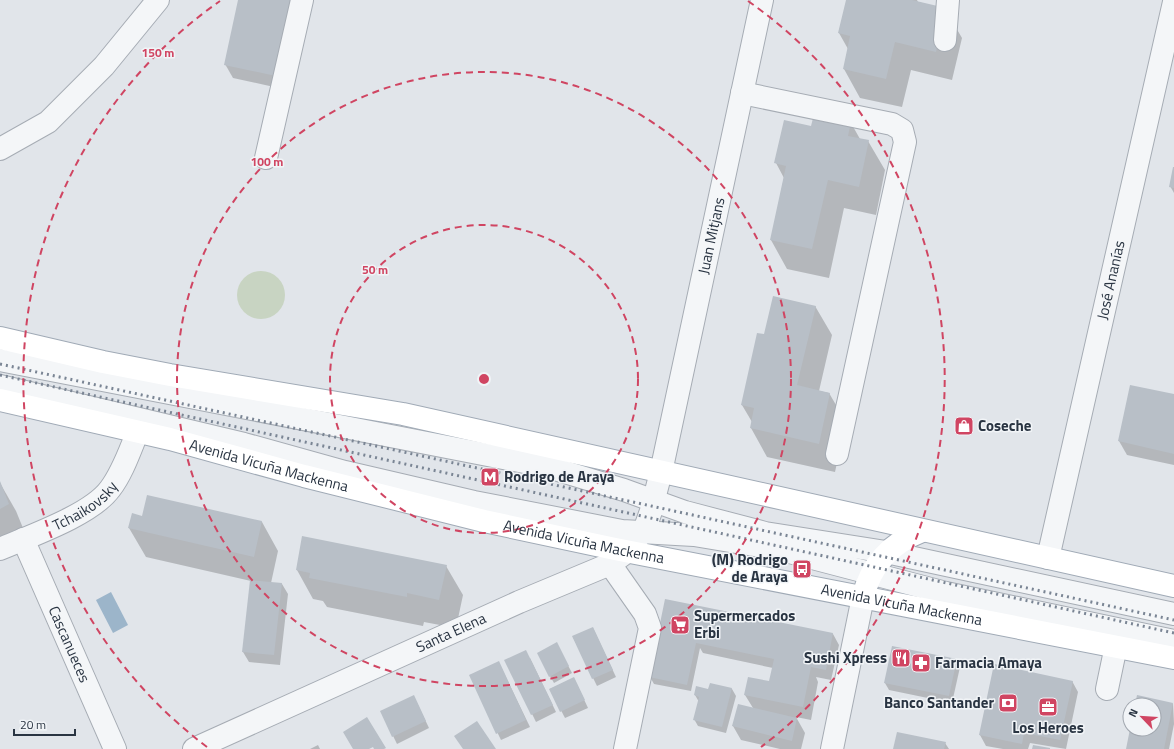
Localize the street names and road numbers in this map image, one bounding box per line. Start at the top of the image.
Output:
street label: Juan Mitjans [692,195,730,276]
street label: José Ananías [1090,238,1131,322]
street label: Avenida Vicuña Mackenna [187,433,351,498]
street label: Tchaikovsky [49,476,123,536]
street label: Avenida Vicuña Mackenna [501,513,667,569]
street label: Avenida Vicuña Mackenna [819,577,985,631]
street label: Cascanueces [43,602,96,686]
street label: Santa Elena [412,606,490,658]

